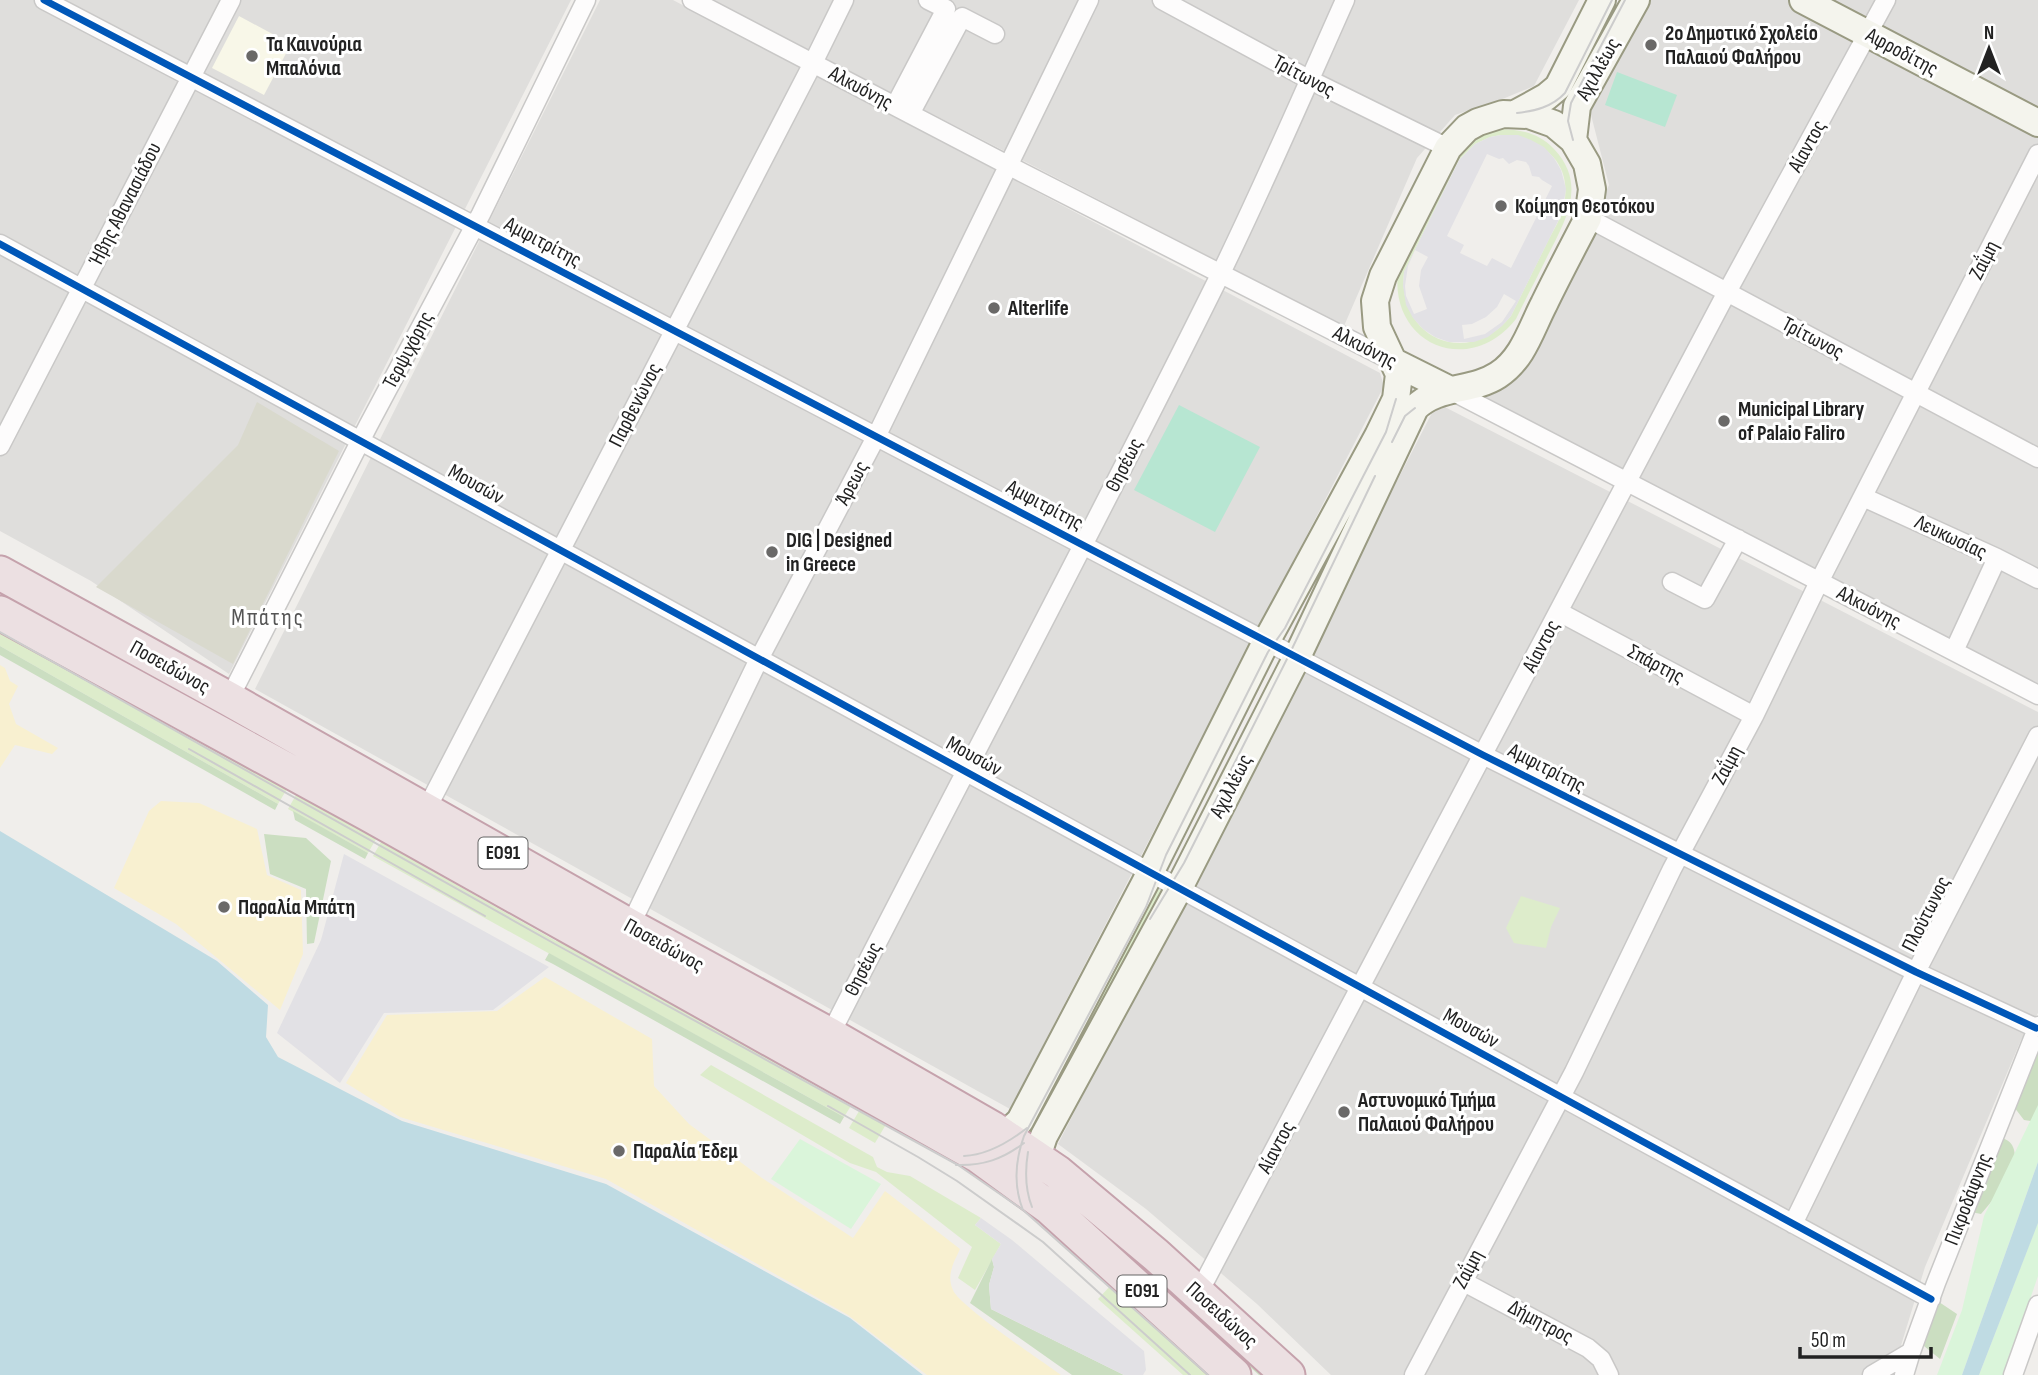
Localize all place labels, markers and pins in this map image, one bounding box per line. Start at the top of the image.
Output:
place label: 2ο Δημοτικό Σχολείο Παλαιού Φαλήρου [1665,21,1818,70]
place label: Τα Καινούρια Μπαλόνια [266,32,363,81]
marker: 2ο Δημοτικό Σχολείο Παλαιού Φαλήρου [1643,37,1659,53]
marker: Τα Καινούρια Μπαλόνια [244,48,260,64]
place label: Κοίμηση Θεοτόκου [1515,194,1655,219]
marker: Κοίμηση Θεοτόκου [1493,198,1509,214]
place label: Alterlife [1007,296,1069,321]
marker: Alterlife [986,300,1002,316]
place label: Municipal Library of Palaio Faliro [1738,397,1865,446]
marker: Municipal Library of Palaio Faliro [1716,413,1732,429]
place label: DIG | Designed in Greece [786,528,892,577]
marker: DIG | Designed in Greece [764,544,780,560]
place label: Παραλία Μπάτη [238,895,355,920]
marker: Παραλία Μπάτη [216,899,232,915]
place label: Αστυνομικό Τμήμα Παλαιού Φαλήρου [1357,1088,1496,1137]
marker: Αστυνομικό Τμήμα Παλαιού Φαλήρου [1336,1104,1352,1120]
place label: Παραλία Έδεμ [633,1139,738,1164]
marker: Παραλία Έδεμ [611,1143,627,1159]

